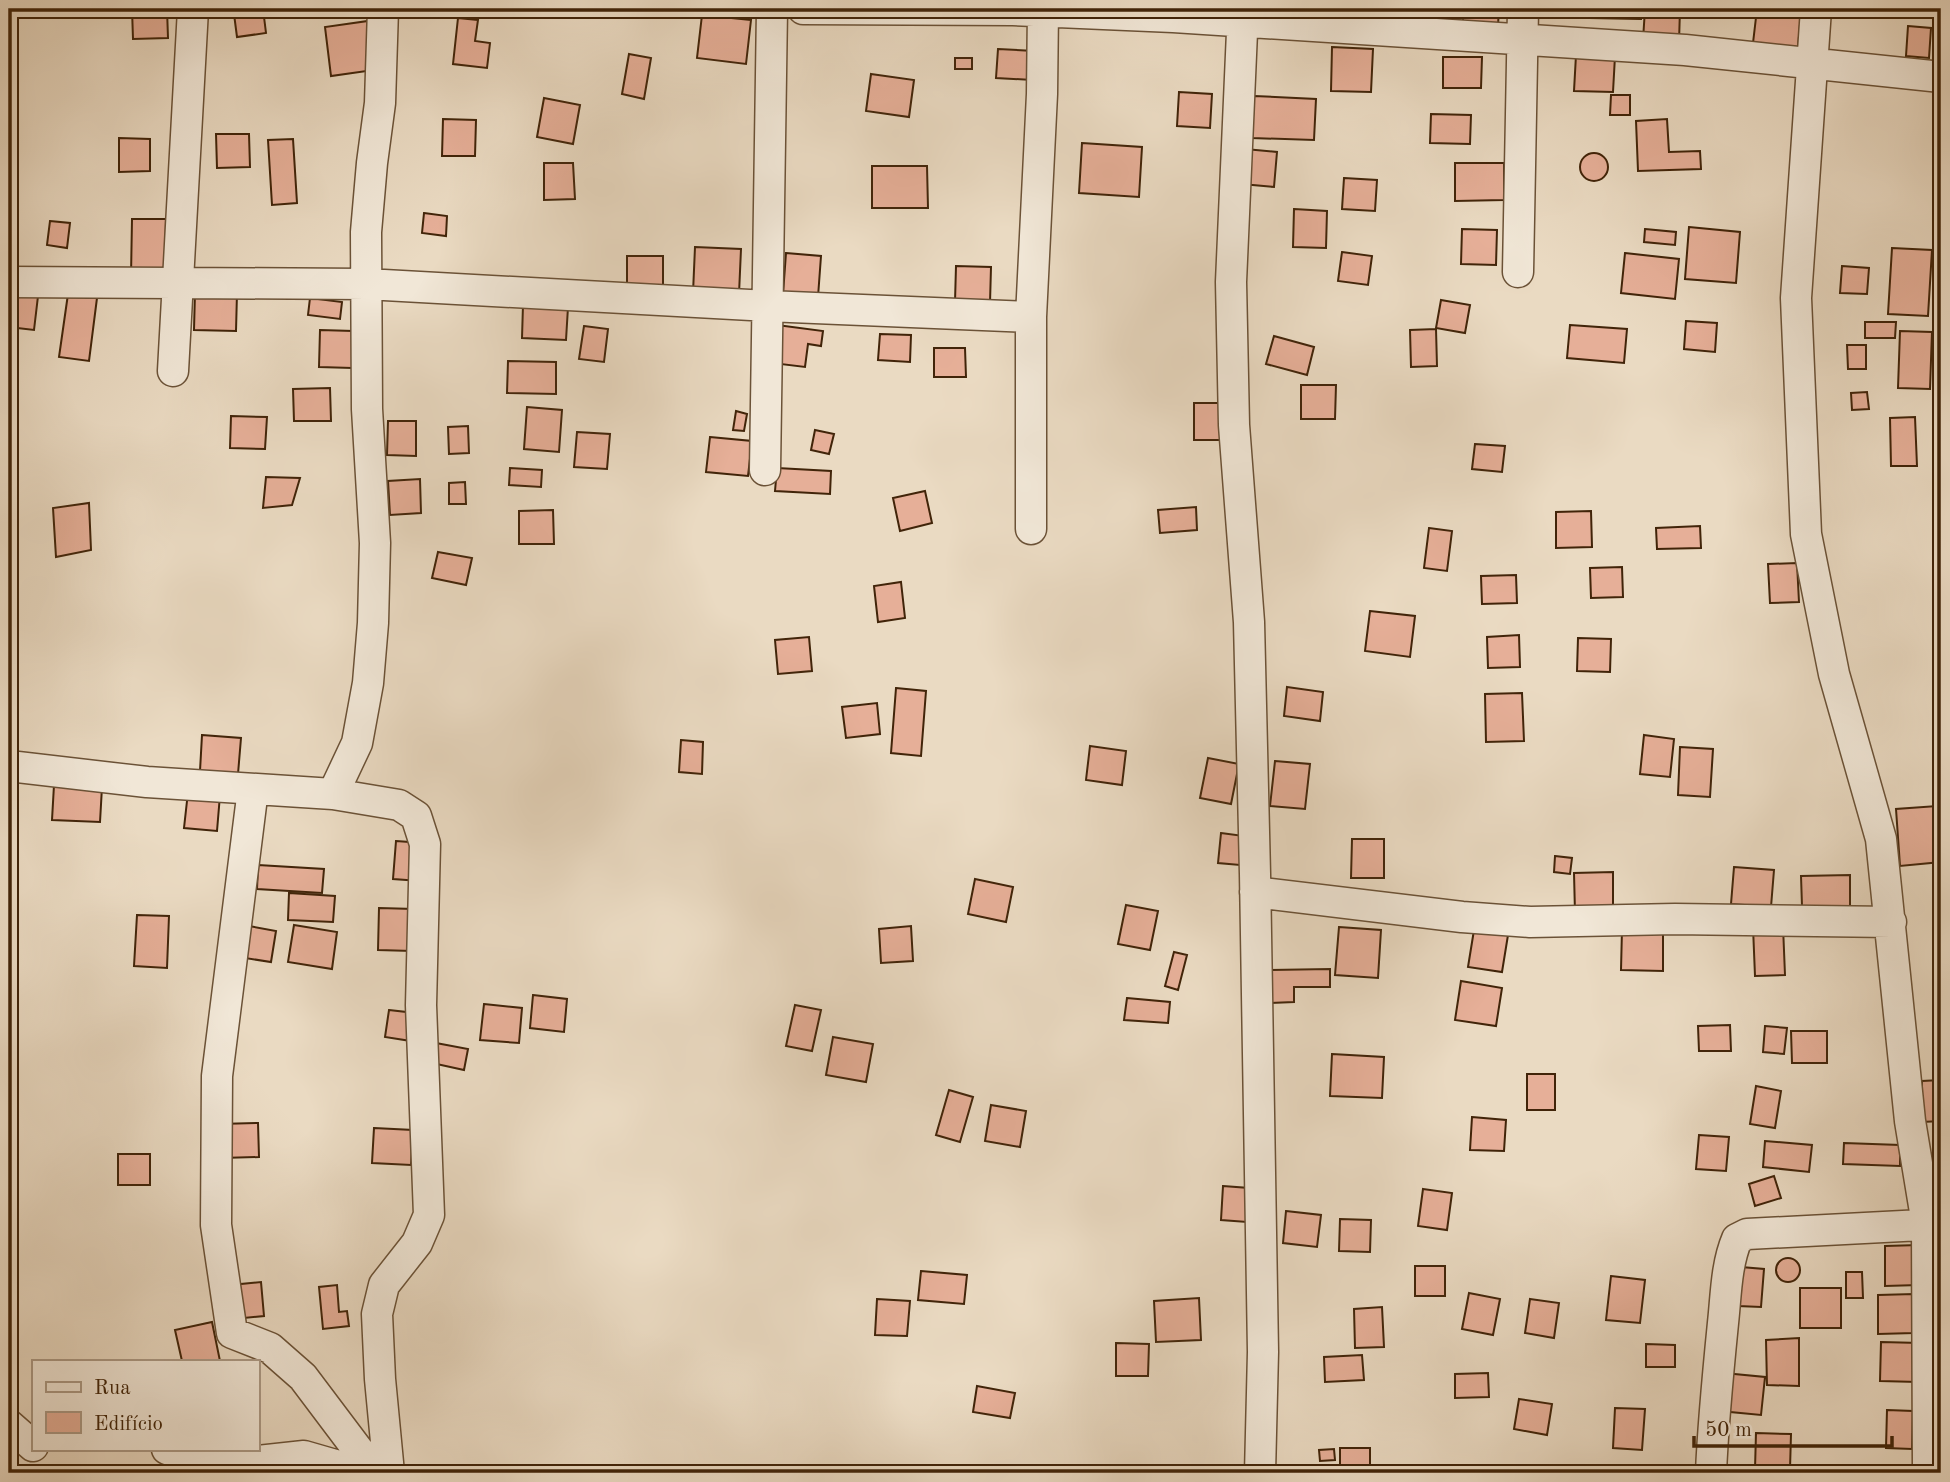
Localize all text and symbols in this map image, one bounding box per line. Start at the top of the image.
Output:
legend [32,1360,259,1450]
text: Rua [94,1378,131,1399]
scale bar [1694,1405,1892,1449]
text: Edifício [94,1414,163,1435]
text: 50 m [1705,1420,1752,1441]

